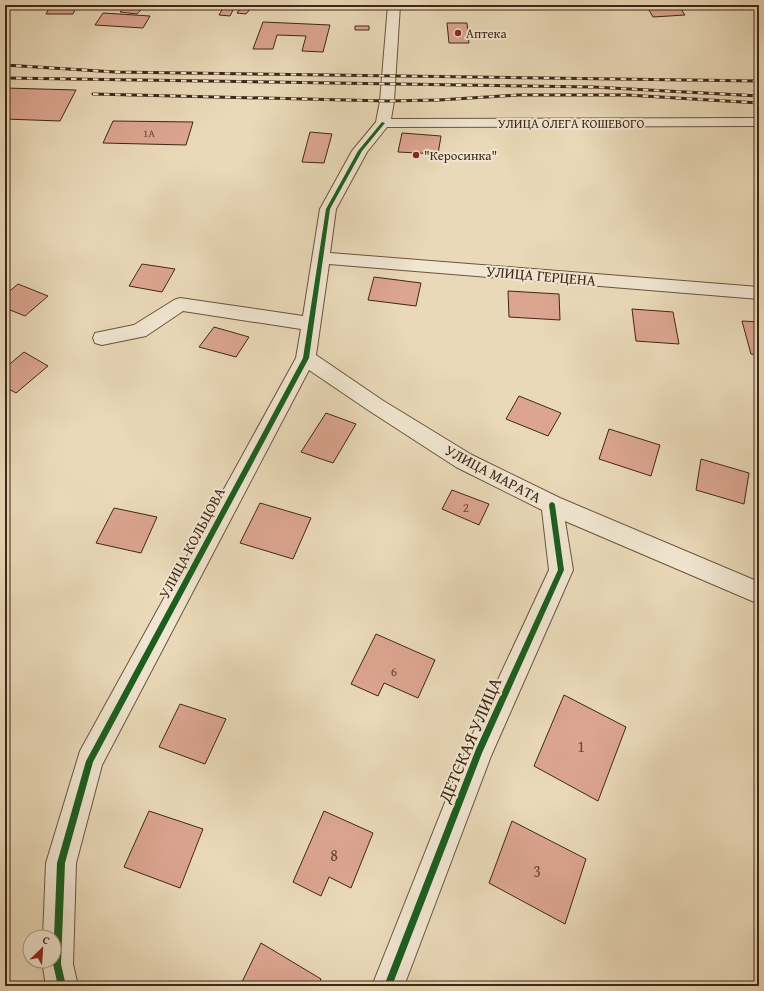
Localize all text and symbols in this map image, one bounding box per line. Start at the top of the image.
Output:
place label: Аптека [466,24,507,43]
marker: Аптека [453,28,463,38]
street label: УЛИЦА ОЛЕГА КОШЕВОГО [498,114,644,133]
house number: 1А [143,125,155,141]
place label: "Керосинка" [424,146,497,165]
marker: "Керосинка" [411,150,421,160]
street label: УЛИЦА ГЕРЦЕНА [485,260,597,291]
street label: УЛИЦА МАРАТА [441,439,545,508]
street label: УЛИЦА КОЛЬЦОВА [153,483,230,602]
house number: 2 [463,498,469,517]
house number: 6 [391,662,397,681]
street label: ДЕТСКАЯ УЛИЦА [431,673,508,808]
house number: 1 [577,734,585,758]
house number: 8 [330,843,338,867]
house number: 3 [533,859,541,883]
north arrow [22,929,62,969]
text: С [40,931,52,949]

